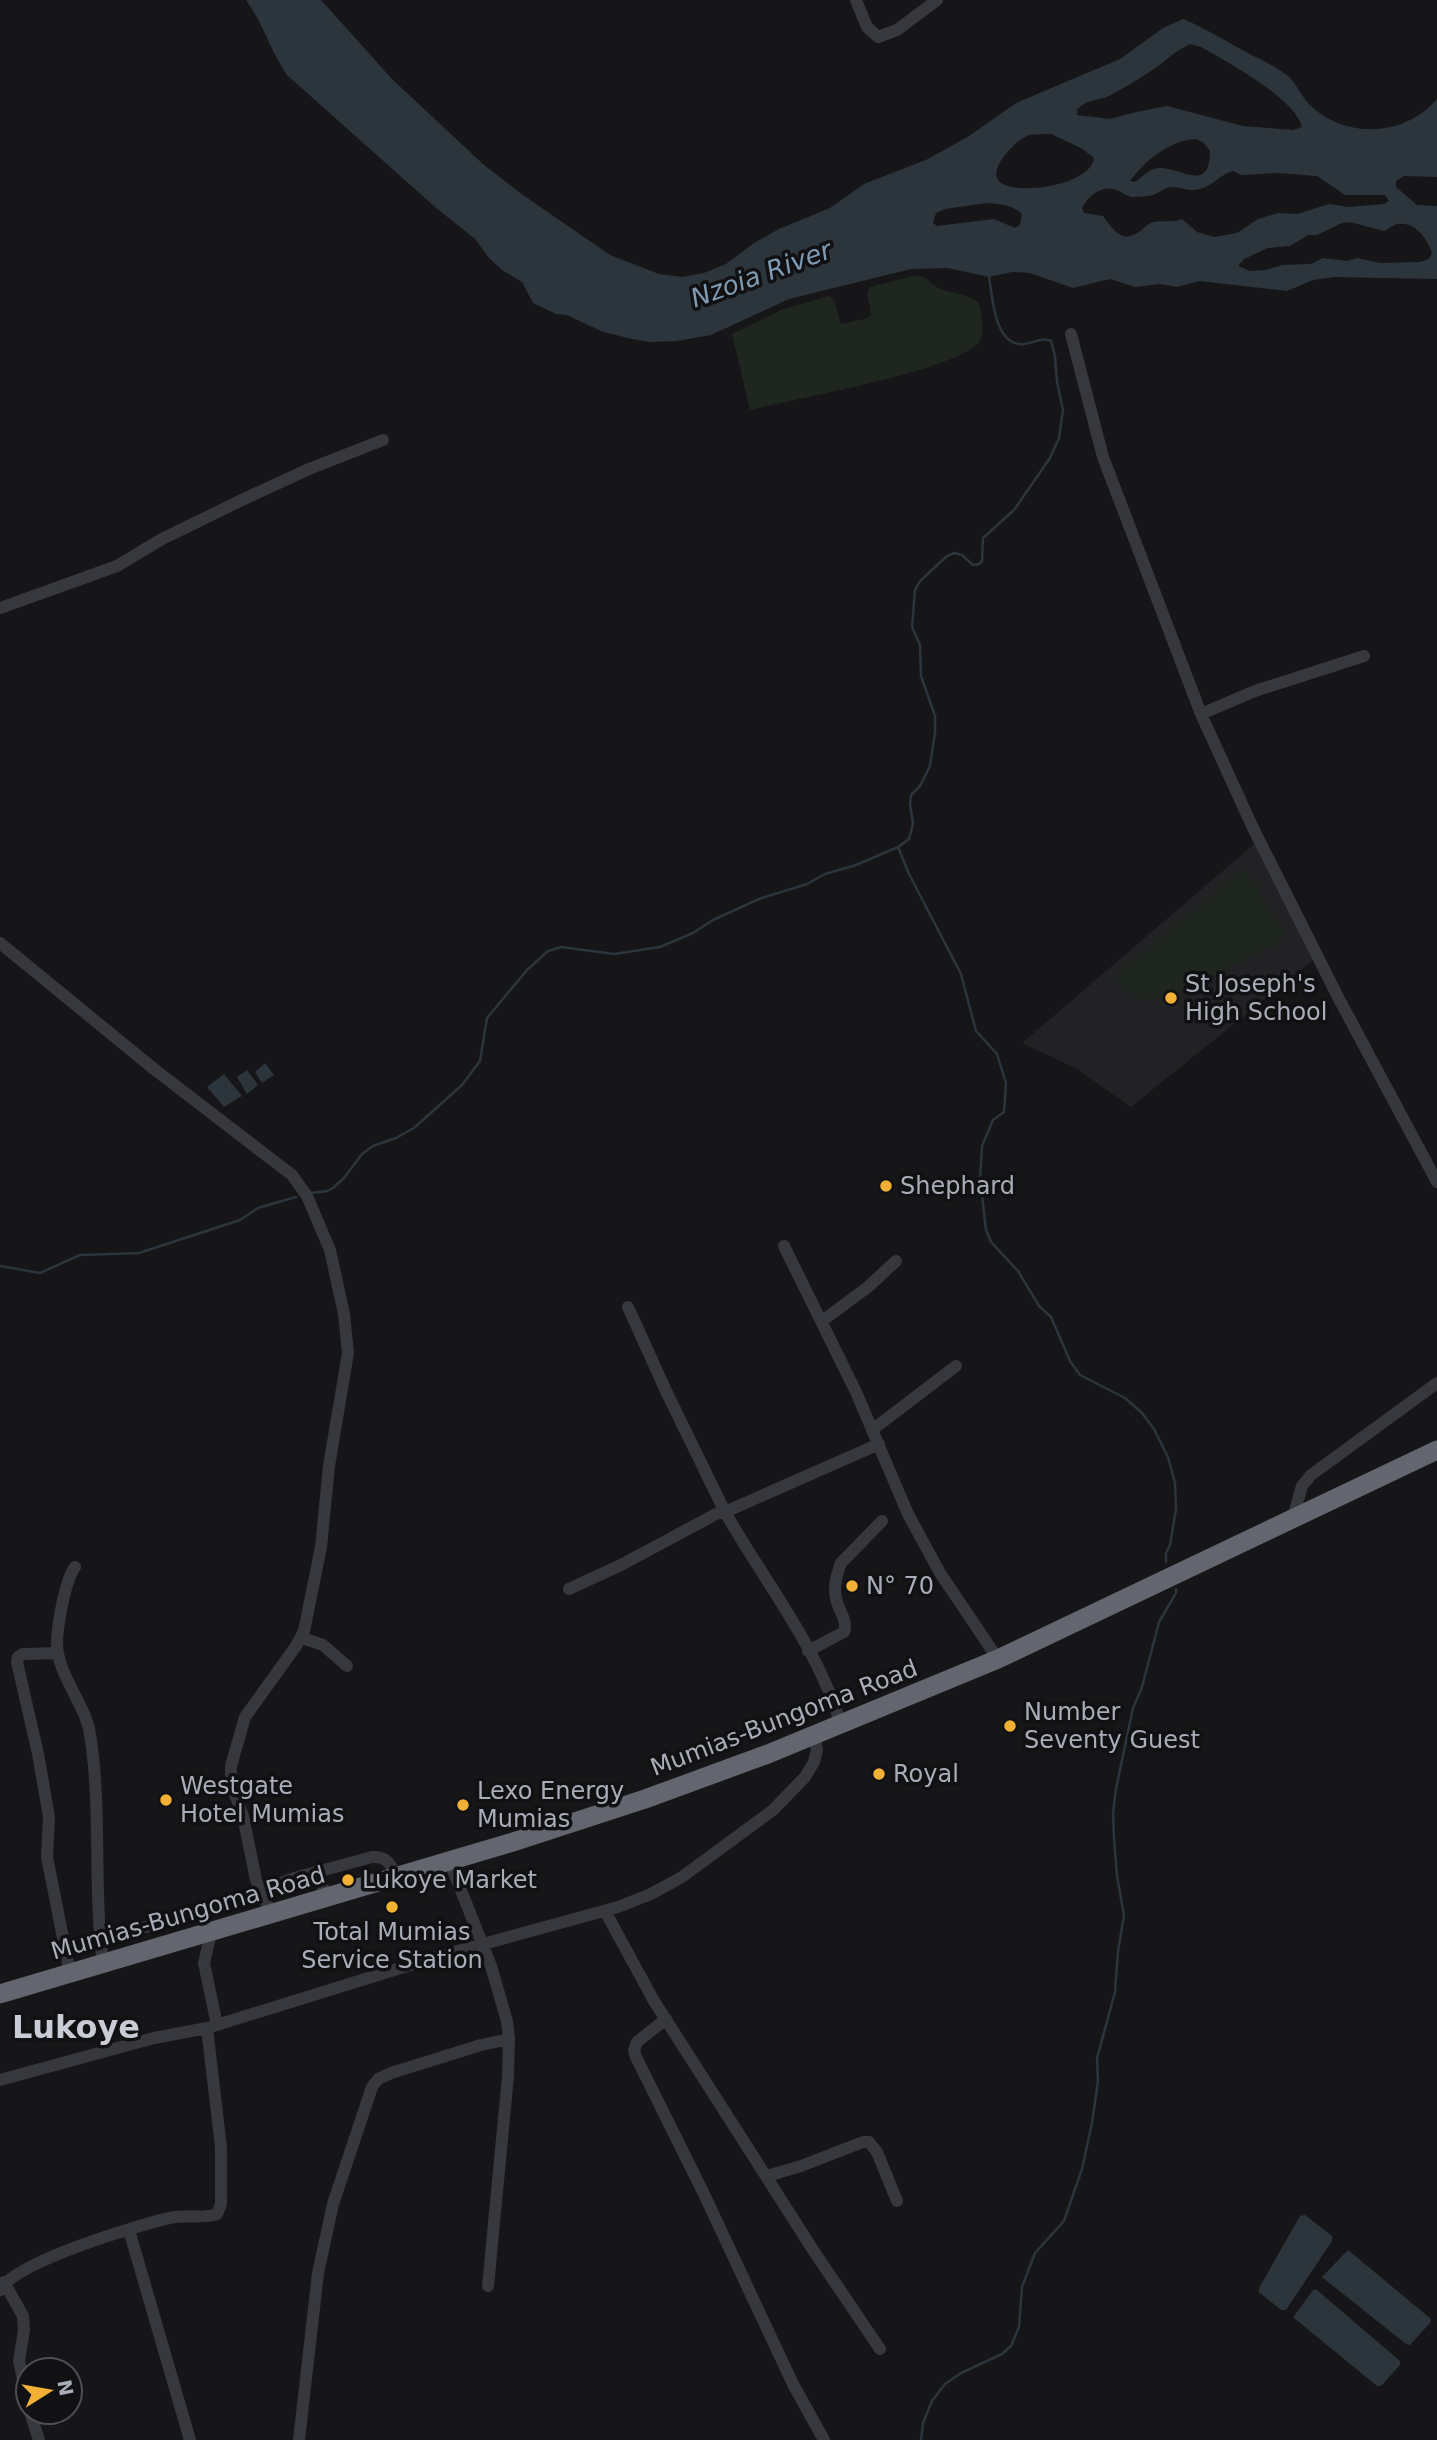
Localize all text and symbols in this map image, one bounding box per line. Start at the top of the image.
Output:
water label: Nzoia River [686,234,838,313]
place label: St Joseph's High School [1185,970,1327,1026]
marker: St Joseph's High School [1163,990,1179,1006]
place label: Shephard [900,1172,1015,1200]
marker: Shephard [878,1178,894,1194]
place label: N° 70 [866,1572,934,1600]
marker: N° 70 [844,1578,860,1594]
street label: Mumias-Bungoma Road [647,1654,921,1782]
place label: Number Seventy Guest [1024,1698,1200,1754]
marker: Number Seventy Guest [1002,1718,1018,1734]
place label: Royal [893,1760,959,1788]
marker: Royal [871,1766,887,1782]
place label: Westgate Hotel Mumias [180,1772,344,1828]
place label: Lexo Energy Mumias [477,1777,624,1833]
marker: Westgate Hotel Mumias [158,1792,174,1808]
marker: Lexo Energy Mumias [455,1797,471,1813]
street label: Mumias-Bungoma Road [48,1860,328,1966]
place label: Lukoye Market [362,1866,537,1894]
marker: Lukoye Market [340,1872,356,1888]
marker: Total Mumias Service Station [384,1899,400,1915]
place label: Total Mumias Service Station [301,1918,483,1974]
district label: Lukoye [12,2008,140,2046]
north arrow [14,2356,84,2426]
text: N [53,2378,78,2398]

